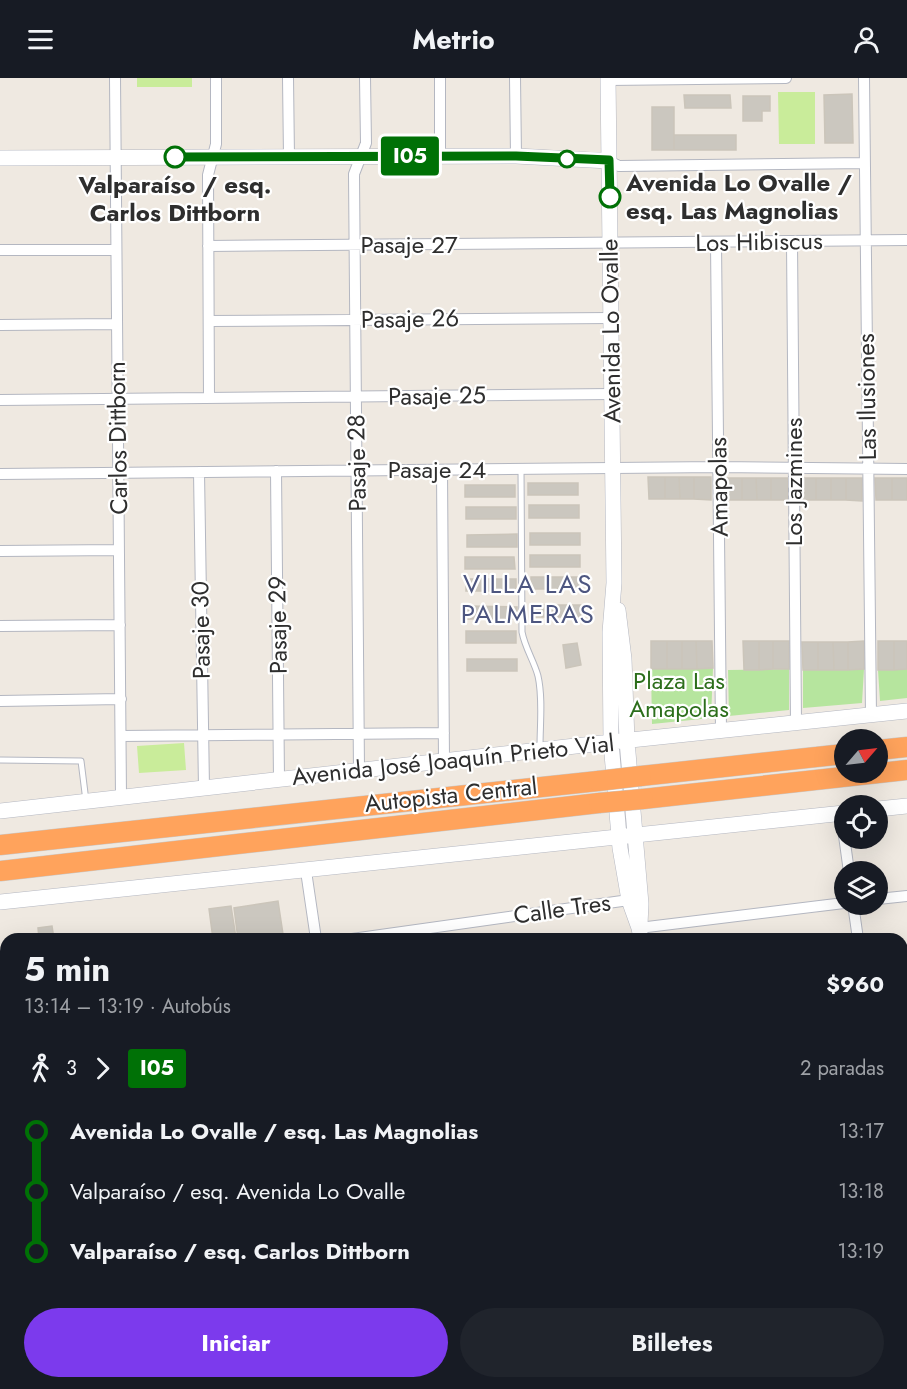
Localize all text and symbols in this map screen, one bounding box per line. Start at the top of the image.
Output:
text: Metrio [412,20,495,59]
icon: menu [24,23,57,56]
icon: person [850,23,883,56]
line badge: I05 [376,136,444,176]
text: I05 [393,141,427,171]
marker: Valparaíso / esq. Carlos Dittborn [164,146,186,168]
unlabelled marker [558,150,576,168]
place label: Avenida Lo Ovalle / esq. Las Magnolias [625,165,852,228]
place label: Valparaíso / esq. Carlos Dittborn [77,167,272,230]
marker: Avenida Lo Ovalle / esq. Las Magnolias [599,186,621,208]
street label: Los Hibiscus [695,223,823,260]
street label: Pasaje 27 [360,227,458,262]
street label: Avenida Lo Ovalle [591,239,630,424]
street label: Pasaje 26 [361,300,459,337]
street label: Las Ilusiones [848,333,885,461]
street label: Carlos Dittborn [99,361,136,515]
street label: Pasaje 25 [388,377,486,414]
street label: Pasaje 28 [338,414,375,512]
street label: Los Jazmines [776,418,811,546]
street label: Amapolas [700,437,737,537]
street label: Pasaje 24 [388,452,486,487]
district label: VILLA LAS PALMERAS [461,565,595,633]
street label: Pasaje 29 [259,576,296,674]
street label: Pasaje 30 [182,581,219,679]
park label: Plaza Las Amapolas [629,663,729,726]
street label: Avenida José Joaquín Prieto Vial [290,725,616,794]
north arrow [834,729,888,783]
map controls [834,729,888,915]
street label: Autopista Central [363,768,539,821]
button: locate [834,795,888,849]
button: layers [834,861,888,915]
street label: Calle Tres [511,884,613,933]
text: 5 min [24,946,110,993]
text: $960 [826,968,884,1000]
text: 13:14 – 13:19 · Autobús [24,992,231,1021]
icon: walk [24,1052,57,1085]
icon: forward [86,1052,119,1085]
text: I05 [140,1053,174,1083]
text: 3 [66,1054,77,1083]
text: 2 paradas [800,1054,884,1083]
text: Avenida Lo Ovalle / esq. Las Magnolias [70,1115,478,1147]
text: 13:17 [839,1117,884,1146]
text: Valparaíso / esq. Avenida Lo Ovalle [70,1175,405,1207]
text: 13:18 [838,1177,884,1206]
text: Valparaíso / esq. Carlos Dittborn [70,1235,410,1267]
text: 13:19 [838,1237,884,1266]
button: Iniciar [24,1308,448,1377]
button: Billetes [460,1308,884,1377]

